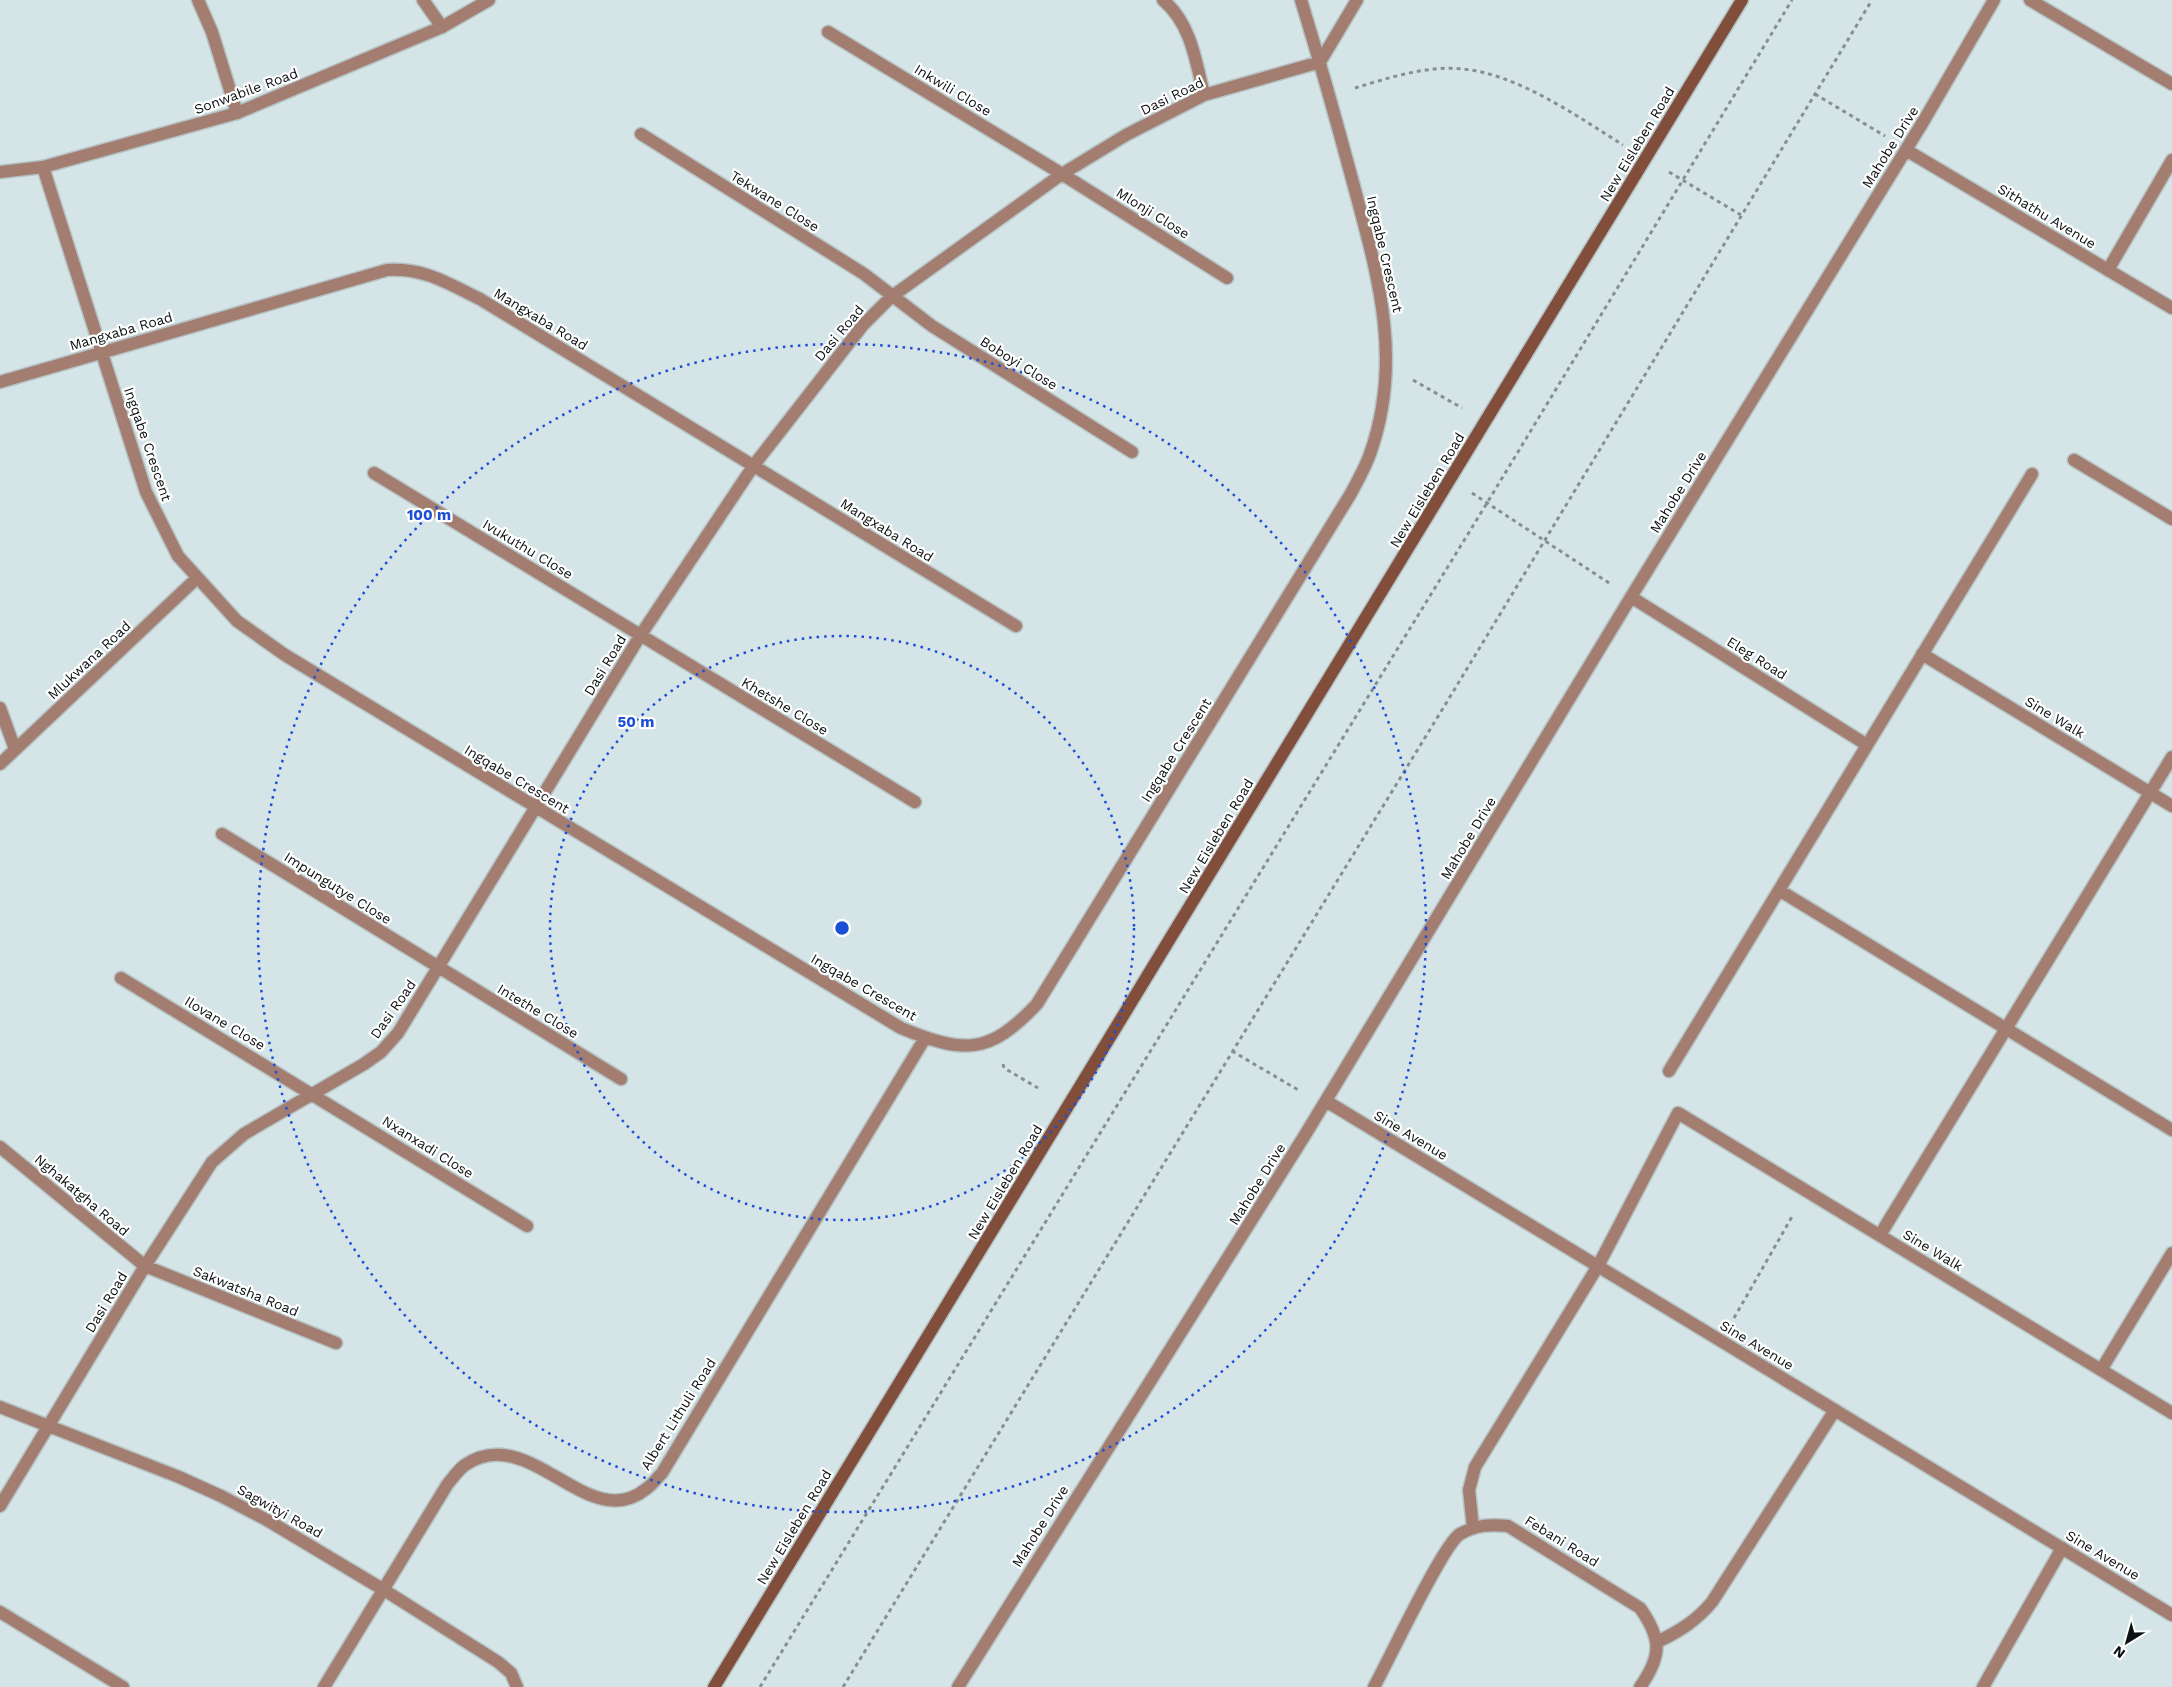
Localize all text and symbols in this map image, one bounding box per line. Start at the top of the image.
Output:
street label: Inkwili Close [912,61,994,119]
street label: Sonwabile Road [192,65,300,117]
street label: Dasi Road [1138,74,1206,118]
street label: New Eisleben Road [1596,84,1678,204]
street label: Mahobe Drive [1858,103,1922,191]
street label: Tekwane Close [728,167,822,235]
street label: Sithathu Avenue [1995,180,2099,252]
street label: Mlonji Close [1113,184,1193,242]
street label: Ingqabe Crescent [1364,194,1406,314]
street label: Mangxaba Road [491,285,591,353]
street label: Dasi Road [811,302,867,364]
street label: Mangxaba Road [68,309,174,353]
street label: Boboyi Close [977,333,1061,393]
street label: Ingqabe Crescent [121,385,175,503]
street label: New Eisleben Road [1386,430,1468,550]
street label: Mahobe Drive [1646,448,1710,536]
street label: Mangxaba Road [838,495,936,565]
text: 100 m [407,506,451,524]
street label: Ivukuthu Close [480,516,576,582]
street label: Mlukwana Road [44,618,134,702]
street label: Dasi Road [581,632,629,698]
street label: Eleg Road [1724,633,1790,683]
street label: Khetshe Close [739,674,831,738]
street label: Sine Walk [2022,693,2088,741]
street label: Ingqabe Crescent [1138,695,1214,805]
text: 50 m [618,713,654,731]
street label: Ingqabe Crescent [462,741,572,817]
street label: New Eisleben Road [1175,776,1257,896]
street label: Mahobe Drive [1437,794,1499,882]
street label: Impungutye Close [281,849,395,927]
centre of rings [833,919,851,937]
street label: Ingqabe Crescent [808,950,920,1024]
street label: Dasi Road [367,977,419,1041]
street label: Intethe Close [495,981,581,1041]
street label: Ilovane Close [182,993,268,1053]
street label: Sine Avenue [1371,1107,1451,1163]
street label: Nxanxadi Close [379,1113,477,1181]
street label: New Eisleben Road [964,1122,1046,1242]
street label: Mahobe Drive [1225,1140,1289,1228]
street label: Nghakatgha Road [32,1151,132,1239]
street label: Sine Walk [1900,1226,1966,1274]
street label: Sakwatsha Road [191,1263,301,1319]
street label: Dasi Road [82,1269,130,1335]
street label: Sine Avenue [1717,1317,1797,1373]
street label: Albert Lithuli Road [637,1355,719,1473]
street label: New Eisleben Road [753,1467,835,1587]
street label: Sagwityi Road [234,1481,326,1541]
street label: Mahobe Drive [1008,1482,1072,1570]
street label: Febani Road [1522,1512,1602,1570]
street label: Sine Avenue [2063,1527,2143,1583]
north arrow [2102,1617,2152,1667]
text: N [2110,1643,2128,1662]

